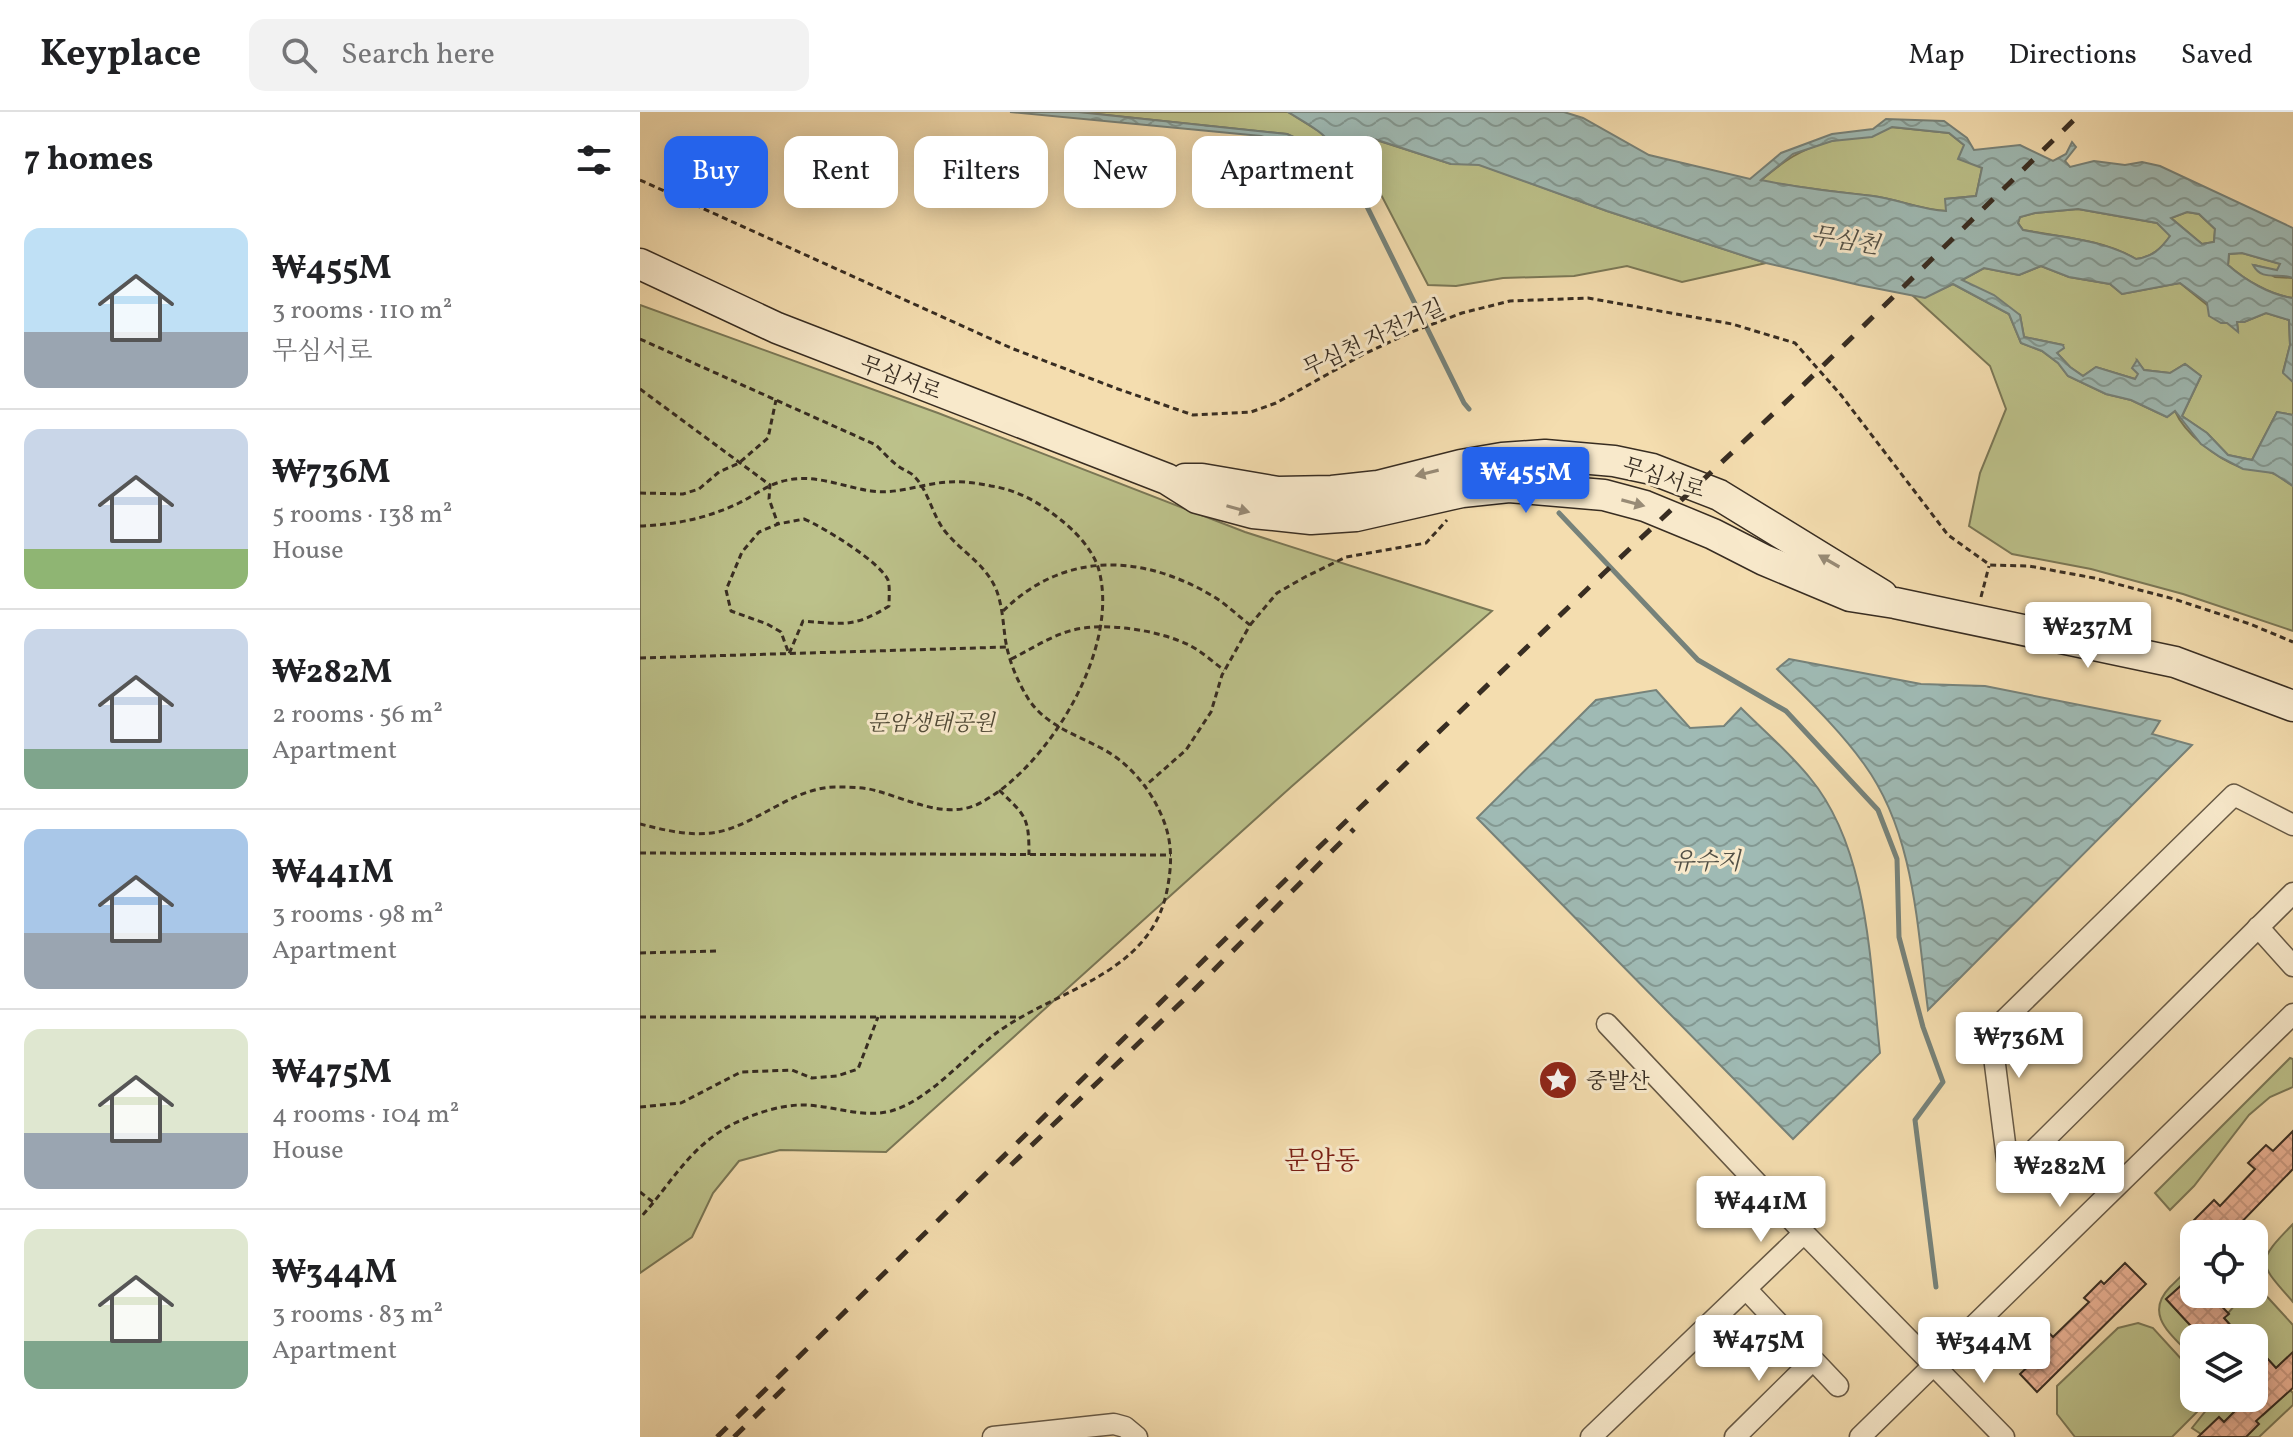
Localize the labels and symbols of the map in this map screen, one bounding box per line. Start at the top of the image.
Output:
water label: 무심천 [1808,220,1883,264]
street label: 무심천 자전거길 [1298,293,1450,386]
street label: 무심서로 [855,350,945,409]
pin: ₩455M [1470,447,1582,515]
street label: 무심서로 [1618,452,1708,507]
one-way arrow [1414,468,1439,480]
one-way arrow [1621,497,1645,510]
one-way arrow [1227,503,1251,516]
one-way arrow [1817,554,1840,568]
pin: ₩237M [2032,602,2144,670]
park label: 문암생태공원 [867,709,997,740]
water label: 유수지 [1671,846,1743,880]
pin: ₩736M [1963,1012,2075,1080]
place icon: 중발산 [1537,1059,1579,1101]
place label: 중발산 [1586,1067,1651,1098]
pin: ₩282M [2004,1141,2116,1209]
district label: 문암동 [1284,1144,1360,1180]
pin: ₩441M [1705,1176,1817,1244]
pin: ₩475M [1703,1315,1815,1383]
pin: ₩344M [1928,1317,2040,1385]

